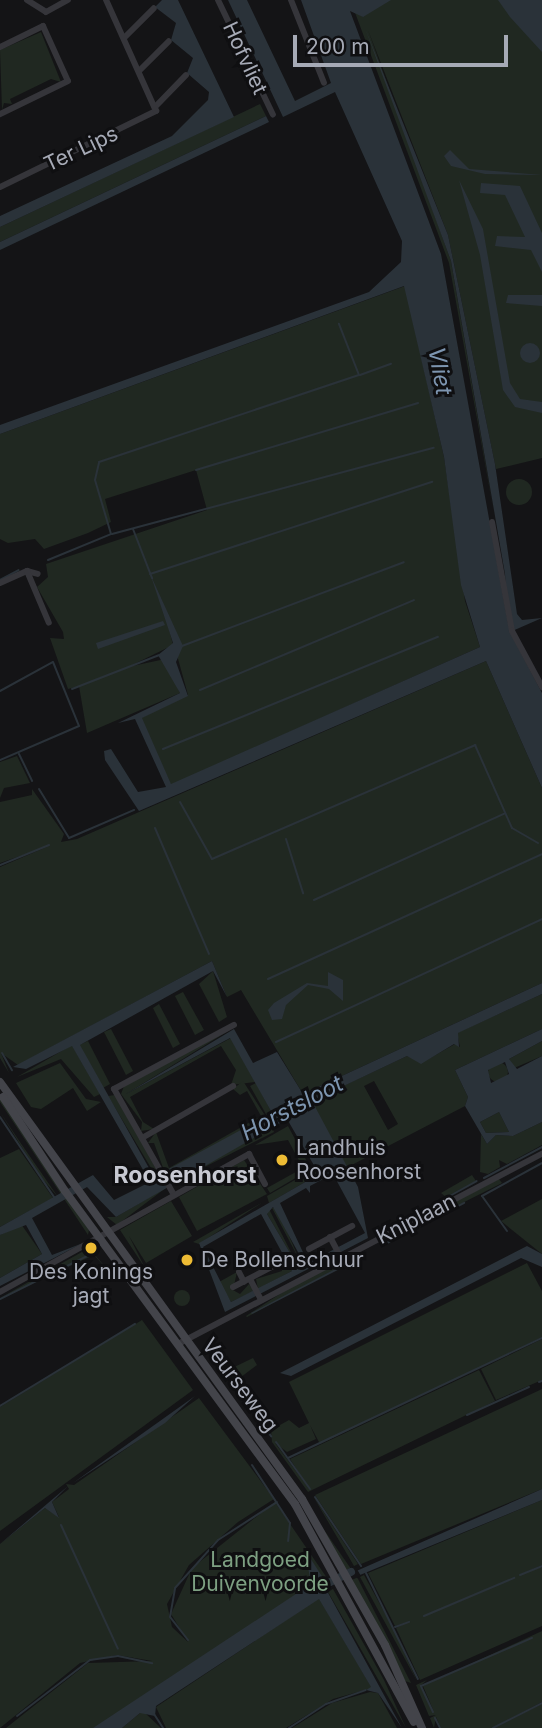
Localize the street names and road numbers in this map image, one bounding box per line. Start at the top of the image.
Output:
street label: Hofvliet [217,18,273,98]
street label: Ter Lips [40,121,122,177]
street label: Kniplaan [372,1188,460,1250]
street label: Veurseweg [197,1333,283,1437]

